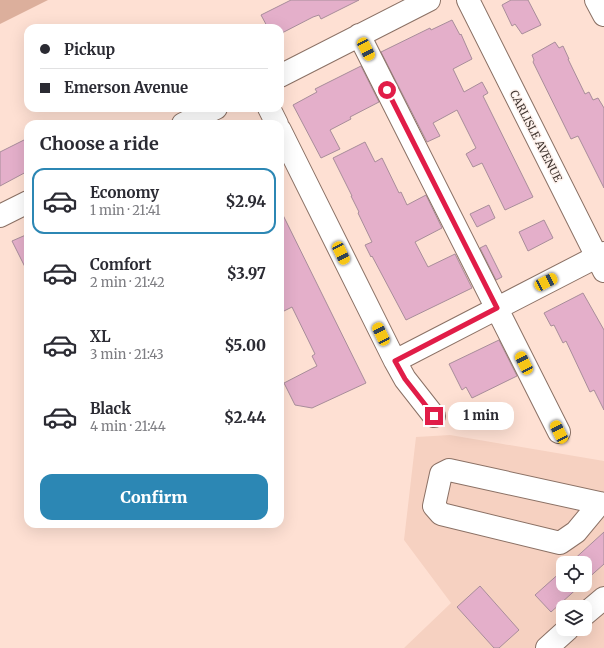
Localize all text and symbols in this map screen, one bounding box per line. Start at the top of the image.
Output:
car [355,36,377,62]
text: Pickup [64,40,115,59]
text: Emerson Avenue [64,78,188,97]
route start [378,81,396,99]
street label: CARLISLE AVENUE [507,88,565,184]
text: Choose a ride [40,132,159,155]
icon: car [42,183,78,219]
text: Economy [90,183,159,202]
text: $2.94 [226,192,266,211]
text: 1 min · 21:41 [90,202,161,219]
car [330,240,352,266]
icon: car [42,255,78,291]
text: Comfort [90,255,151,274]
text: $3.97 [227,264,266,283]
car [533,271,559,293]
text: 2 min · 21:42 [90,274,165,291]
car [370,321,392,347]
icon: car [42,327,78,363]
text: XL [90,327,111,346]
text: $5.00 [224,336,266,355]
text: 3 min · 21:43 [90,346,164,363]
car [513,350,535,376]
icon: car [42,399,78,435]
text: Black [90,399,131,418]
callout: 1 min [448,402,514,430]
route end [425,407,443,425]
text: 1 min [463,407,499,424]
text: $2.44 [224,408,266,427]
text: 4 min · 21:44 [90,418,166,435]
car [548,419,570,445]
button: Confirm [40,474,268,520]
map controls [556,556,592,636]
button: locate [556,556,592,592]
button: layers [556,600,592,636]

